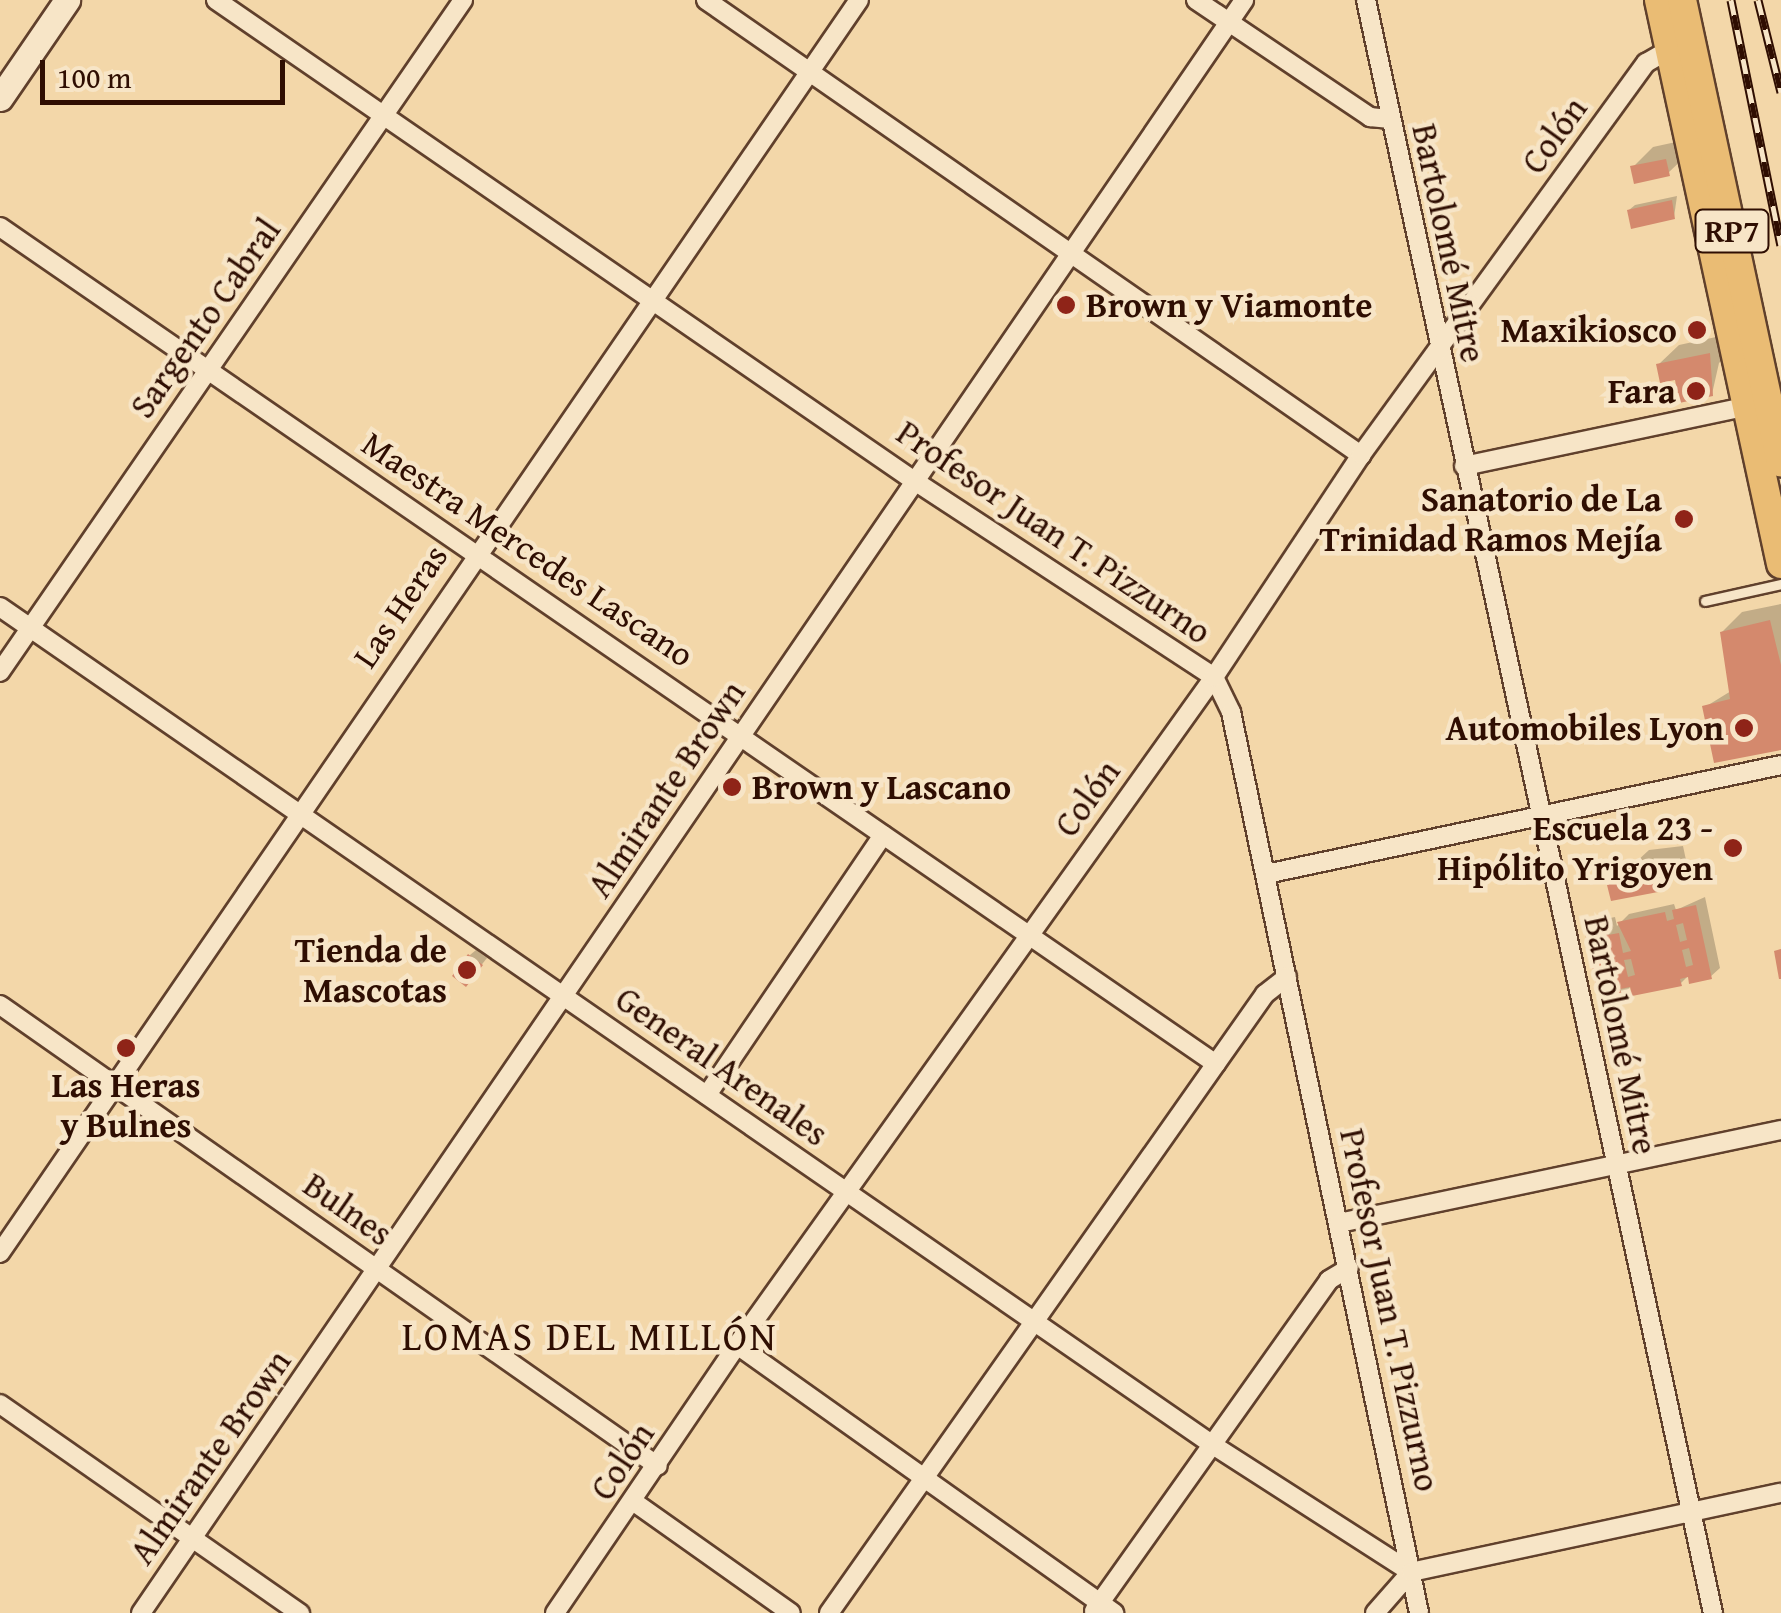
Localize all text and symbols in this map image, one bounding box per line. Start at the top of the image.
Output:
scale bar [45,40,290,102]
text: 100 m [57,55,131,99]
street label: Colón [1512,89,1596,181]
street label: Bartolomé Mitre [1403,120,1495,366]
road number: RP7 [1692,204,1772,258]
street label: Sargento Cabral [121,210,289,426]
place label: Brown y Viamonte [1086,284,1373,326]
marker: Brown y Viamonte [1055,294,1077,316]
place label: Maxikiosco [1500,309,1677,351]
marker: Maxikiosco [1686,319,1708,341]
place label: Fara [1608,370,1676,412]
marker: Fara [1685,380,1707,402]
street label: Profesor Juan T. Pizzurno [889,411,1219,653]
street label: Maestra Mercedes Lascano [354,422,702,676]
place label: Sanatorio de La Trinidad Ramos Mejía [1320,478,1662,560]
marker: Sanatorio de La Trinidad Ramos Mejía [1671,506,1697,532]
street label: Las Heras [344,536,456,676]
street label: Almirante Brown [578,673,754,905]
place label: Automobiles Lyon [1446,707,1724,749]
marker: Automobiles Lyon [1733,717,1755,739]
street label: Colón [1045,752,1129,844]
place label: Brown y Lascano [752,766,1011,808]
marker: Brown y Lascano [721,776,743,798]
place label: Escuela 23 - Hipólito Yrigoyen [1437,807,1713,889]
marker: Escuela 23 - Hipólito Yrigoyen [1722,837,1744,859]
street label: Bartolomé Mitre [1575,912,1667,1158]
place label: Tienda de Mascotas [295,929,447,1011]
marker: Tienda de Mascotas [456,959,478,981]
street label: General Arenales [608,977,836,1155]
marker: Las Heras y Bulnes [115,1037,137,1059]
place label: Las Heras y Bulnes [51,1064,201,1146]
street label: Profesor Juan T. Pizzurno [1331,1125,1449,1495]
street label: Bulnes [296,1164,400,1254]
district label: LOMAS DEL MILLÓN [402,1312,778,1360]
street label: Almirante Brown [121,1342,299,1572]
street label: Colón [581,1414,663,1508]

